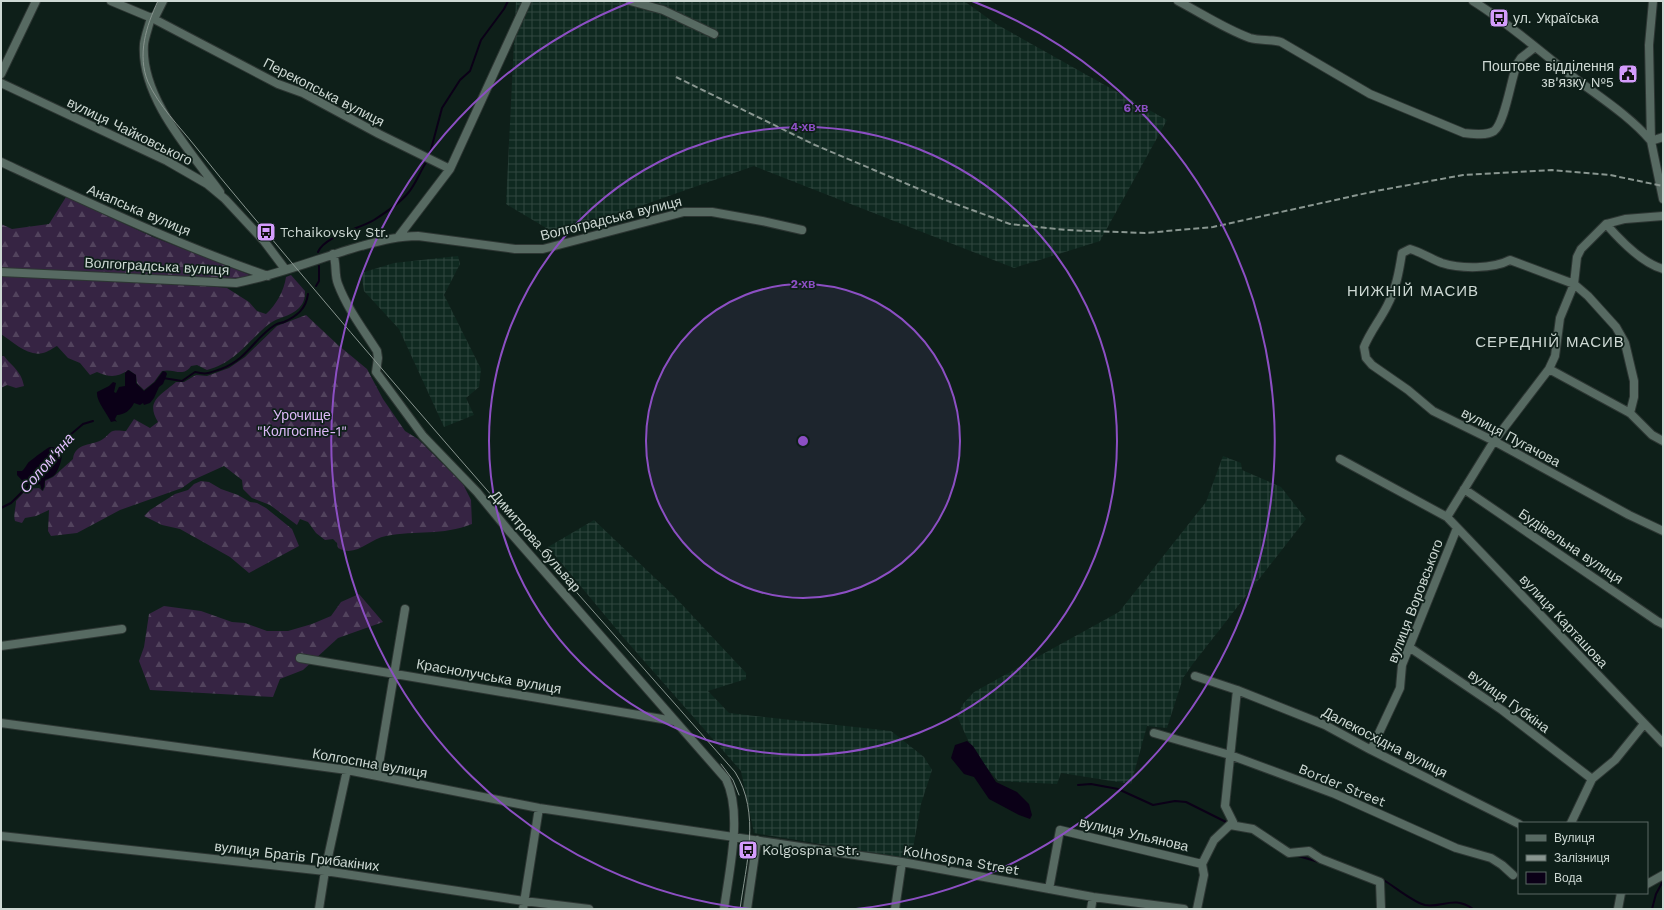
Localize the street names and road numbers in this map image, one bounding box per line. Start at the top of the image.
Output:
street label: Перекопська вулиця [261,55,387,129]
street label: вулиця Чайковського [65,94,195,168]
street label: Анапська вулиця [85,181,193,239]
street label: Волгоградська вулиця [539,193,683,243]
street label: Волгоградська вулиця [84,254,230,278]
street label: вулиця Пугачова [1459,404,1563,470]
street label: Димитрова бульвар [488,487,585,595]
street label: Будівельна вулиця [1516,505,1626,587]
street label: вулиця Воровського [1384,537,1446,665]
street label: вулиця Карташова [1517,571,1612,671]
street label: Краснолучська вулиця [415,655,563,697]
street label: вулиця Губкіна [1465,666,1553,736]
street label: Далекосхідна вулиця [1320,703,1450,781]
street label: Колгоспна вулиця [311,745,429,781]
street label: Border Street [1296,760,1388,810]
street label: вулиця Ульянова [1078,814,1190,854]
street label: вулиця Братів Грибакіних [214,838,380,874]
street label: Kolhospna Street [902,842,1020,878]

